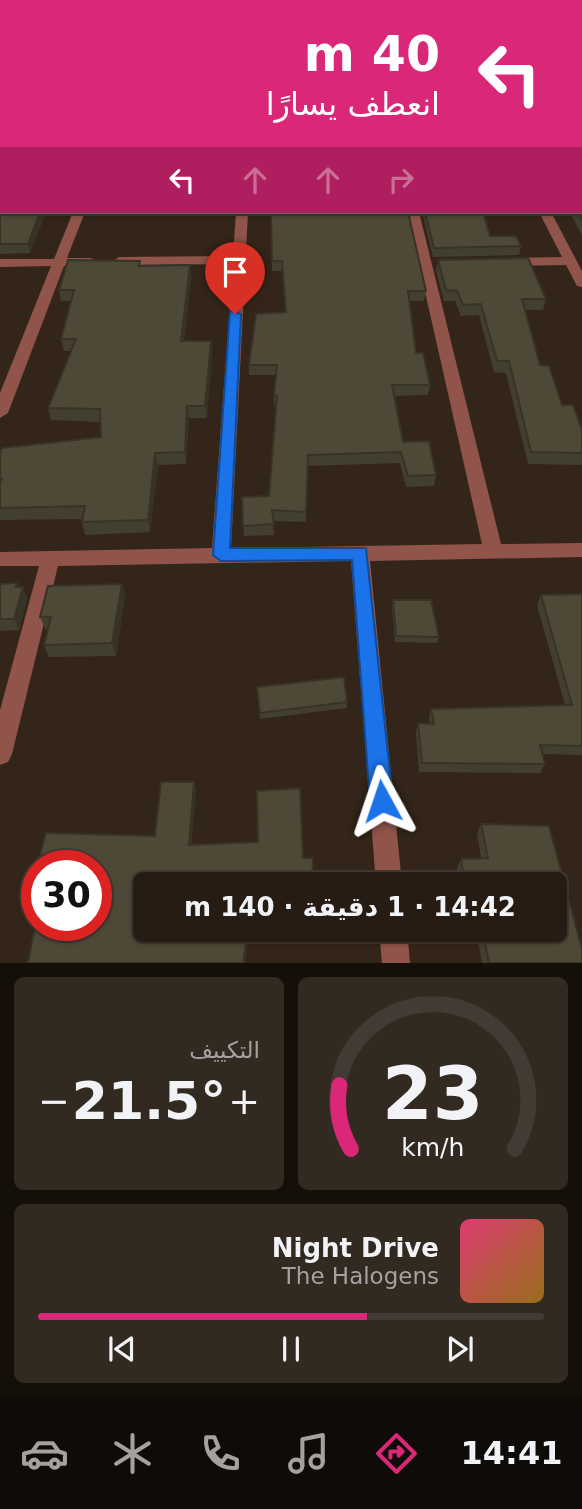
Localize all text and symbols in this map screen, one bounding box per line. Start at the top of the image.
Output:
text: 40 m [304,26,440,83]
icon: left [464,28,555,119]
text: انعطف يسارًا [266,85,440,123]
icon: left [163,161,201,199]
icon: ahead [236,161,274,199]
icon: ahead [309,161,347,199]
icon: right [382,161,420,199]
pin [205,242,265,314]
icon: arrive [216,253,254,291]
position arrow [345,764,419,838]
speed limit sign: 30 [21,850,112,941]
text: 14:42 · 1 دقيقة · 140 m [184,892,516,922]
text: التكييف [189,1037,260,1063]
text: 23 [382,1052,484,1137]
text: 21.5° [72,1071,226,1131]
text: − [38,1079,70,1123]
text: + [228,1079,260,1123]
text: km/h [401,1133,465,1162]
text: Night Drive [272,1233,439,1263]
text: The Halogens [282,1263,439,1289]
icon: previous [103,1330,141,1368]
icon: pause [272,1330,310,1368]
icon: next [441,1330,479,1368]
icon: car [20,1429,69,1478]
icon: climate [108,1429,157,1478]
icon: phone [196,1429,245,1478]
icon: music [284,1429,333,1478]
icon: directions [372,1429,421,1478]
text: 14:41 [461,1434,562,1472]

